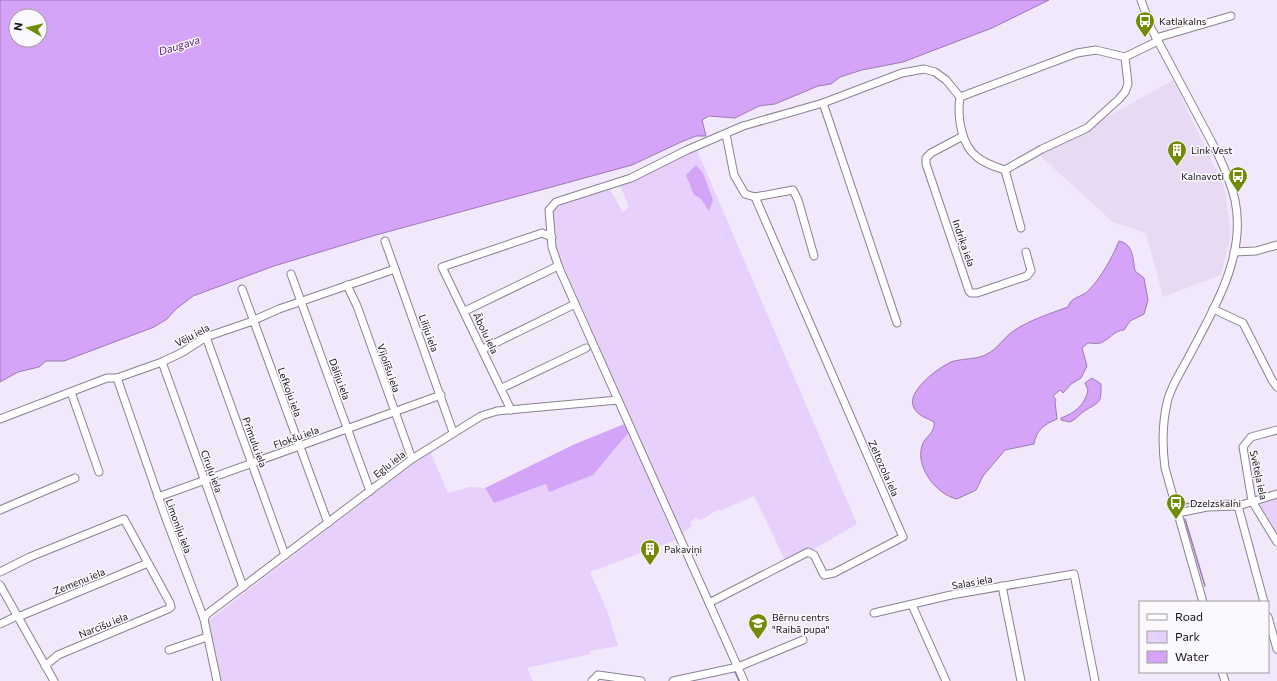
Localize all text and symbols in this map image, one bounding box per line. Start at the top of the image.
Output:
north arrow [8,8,48,48]
bus stop icon: Katlakalns [1134,10,1156,38]
place label: Katlakalns [1159,15,1207,27]
text: N [11,22,25,32]
water label: Daugava [157,32,202,57]
building icon: Link Vest [1166,139,1188,167]
place label: Link Vest [1191,144,1232,156]
bus stop icon: Kalnavoti [1227,165,1249,193]
place label: Kalnavoti [1181,170,1224,182]
street label: Indriķa iela [949,218,978,268]
street label: Ābolu iela [471,310,501,356]
street label: Liliju iela [417,313,441,353]
street label: Vēju iela [173,321,211,349]
street label: Vijolīšu iela [375,342,403,394]
street label: Dāliju iela [327,357,353,401]
street label: Lefkoju iela [276,366,304,418]
street label: Prīmulu iela [240,415,270,469]
street label: Flokšu iela [272,423,320,451]
street label: Zeltozola iela [866,438,902,498]
street label: Cīruļu iela [198,448,225,494]
street label: Egļu iela [371,448,408,481]
street label: Svēteļa iela [1247,449,1270,501]
bus stop icon: Dzelzskalni [1165,492,1187,520]
street label: Limoniju iela [164,497,194,555]
place label: Dzelzskalni [1190,497,1241,509]
building icon: Pakaviņi [639,538,661,566]
place label: Pakaviņi [664,543,702,556]
street label: Zemeņu iela [51,565,107,598]
street label: Salas iela [951,573,993,591]
legend [1139,601,1269,673]
text: Road [1175,609,1203,623]
street label: Narcišu iela [77,610,129,640]
place label: Bērnu centrs "Raibā pupa" [772,611,830,635]
school or university icon: Bērnu centrs "Raibā pupa" [747,612,769,640]
text: Park [1175,629,1201,643]
text: Water [1175,649,1209,663]

